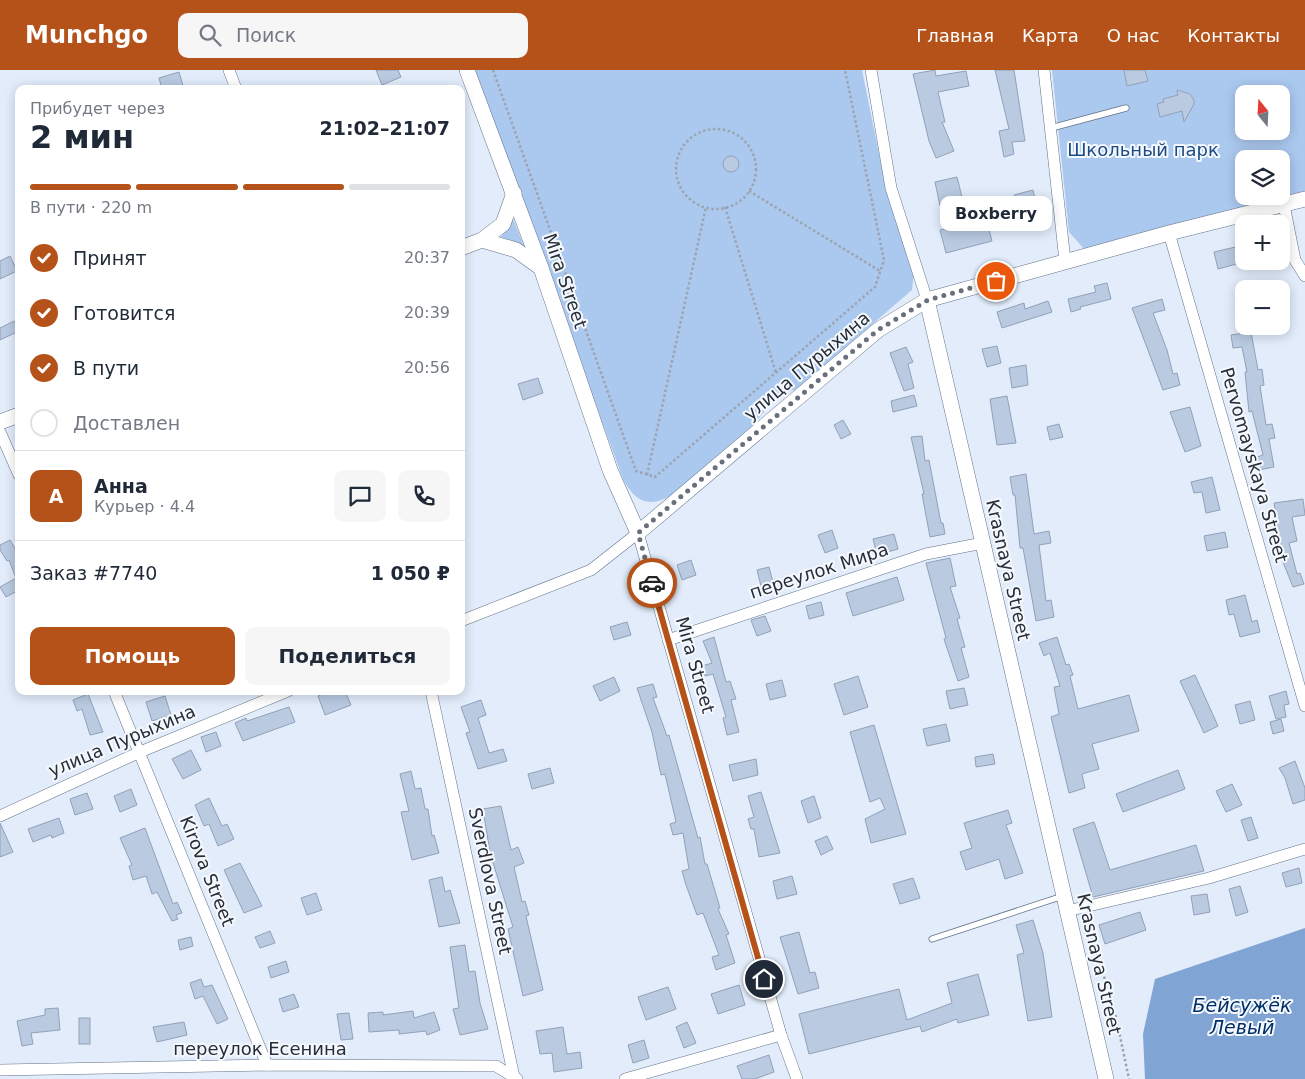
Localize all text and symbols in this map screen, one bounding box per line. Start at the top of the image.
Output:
search box [178,13,528,58]
text: Munchgo [25,21,148,49]
icon: search [196,21,224,49]
text: Поиск [236,24,296,46]
text: Главная [916,25,994,46]
text: Карта [1022,25,1079,46]
text: О нас [1107,25,1159,46]
text: Контакты [1187,25,1280,46]
north arrow [1235,85,1290,140]
map controls [1235,85,1290,335]
text: Прибудет через [30,99,165,118]
text: 21:02–21:07 [320,117,450,139]
text: 2 мин [30,118,134,156]
park label: Школьный парк [1067,139,1219,160]
button: layers [1235,150,1290,205]
callout: Boxberry [940,196,1052,231]
text: В пути · 220 m [30,198,152,217]
text: Boxberry [955,204,1037,223]
button: + [1235,215,1290,270]
street label: Mira Street [539,230,592,331]
icon: check [30,244,58,272]
text: Принят [73,247,147,269]
text: 20:37 [404,248,450,267]
pin [975,260,1017,302]
icon: bag [982,267,1010,295]
button: − [1235,280,1290,335]
icon: check [30,299,58,327]
text: Готовится [73,302,175,324]
text: 20:39 [404,303,450,322]
street label: улица Пурыхина [739,307,874,424]
icon: check [30,354,58,382]
text: В пути [73,357,139,379]
text: 20:56 [404,358,450,377]
street label: Pervomayskaya Street [1217,365,1292,565]
text: Доставлен [73,412,180,434]
button: chat [334,470,386,522]
button: phone [398,470,450,522]
text: Анна [94,475,148,497]
text: А [49,485,63,507]
text: Курьер · 4.4 [94,497,195,516]
street label: Krasnaya Street [982,497,1035,642]
street label: переулок Мира [747,538,891,603]
courier [627,558,677,608]
text: Заказ #7740 [30,562,157,584]
text: 1 050 ₽ [371,562,450,584]
icon: car [638,569,666,597]
street label: Mira Street [672,614,719,716]
button: Помощь [30,627,235,685]
button: Поделиться [245,627,450,685]
street label: улица Пурыхина [45,700,199,781]
street label: Sverdlova Street [465,805,516,956]
street label: Kirova Street [176,813,239,929]
street label: Krasnaya Street [1073,891,1126,1036]
pin [743,958,785,1000]
icon: home [750,965,778,993]
water label: Бейсужёк Левый [1192,994,1292,1038]
street label: переулок Есенина [173,1038,347,1059]

